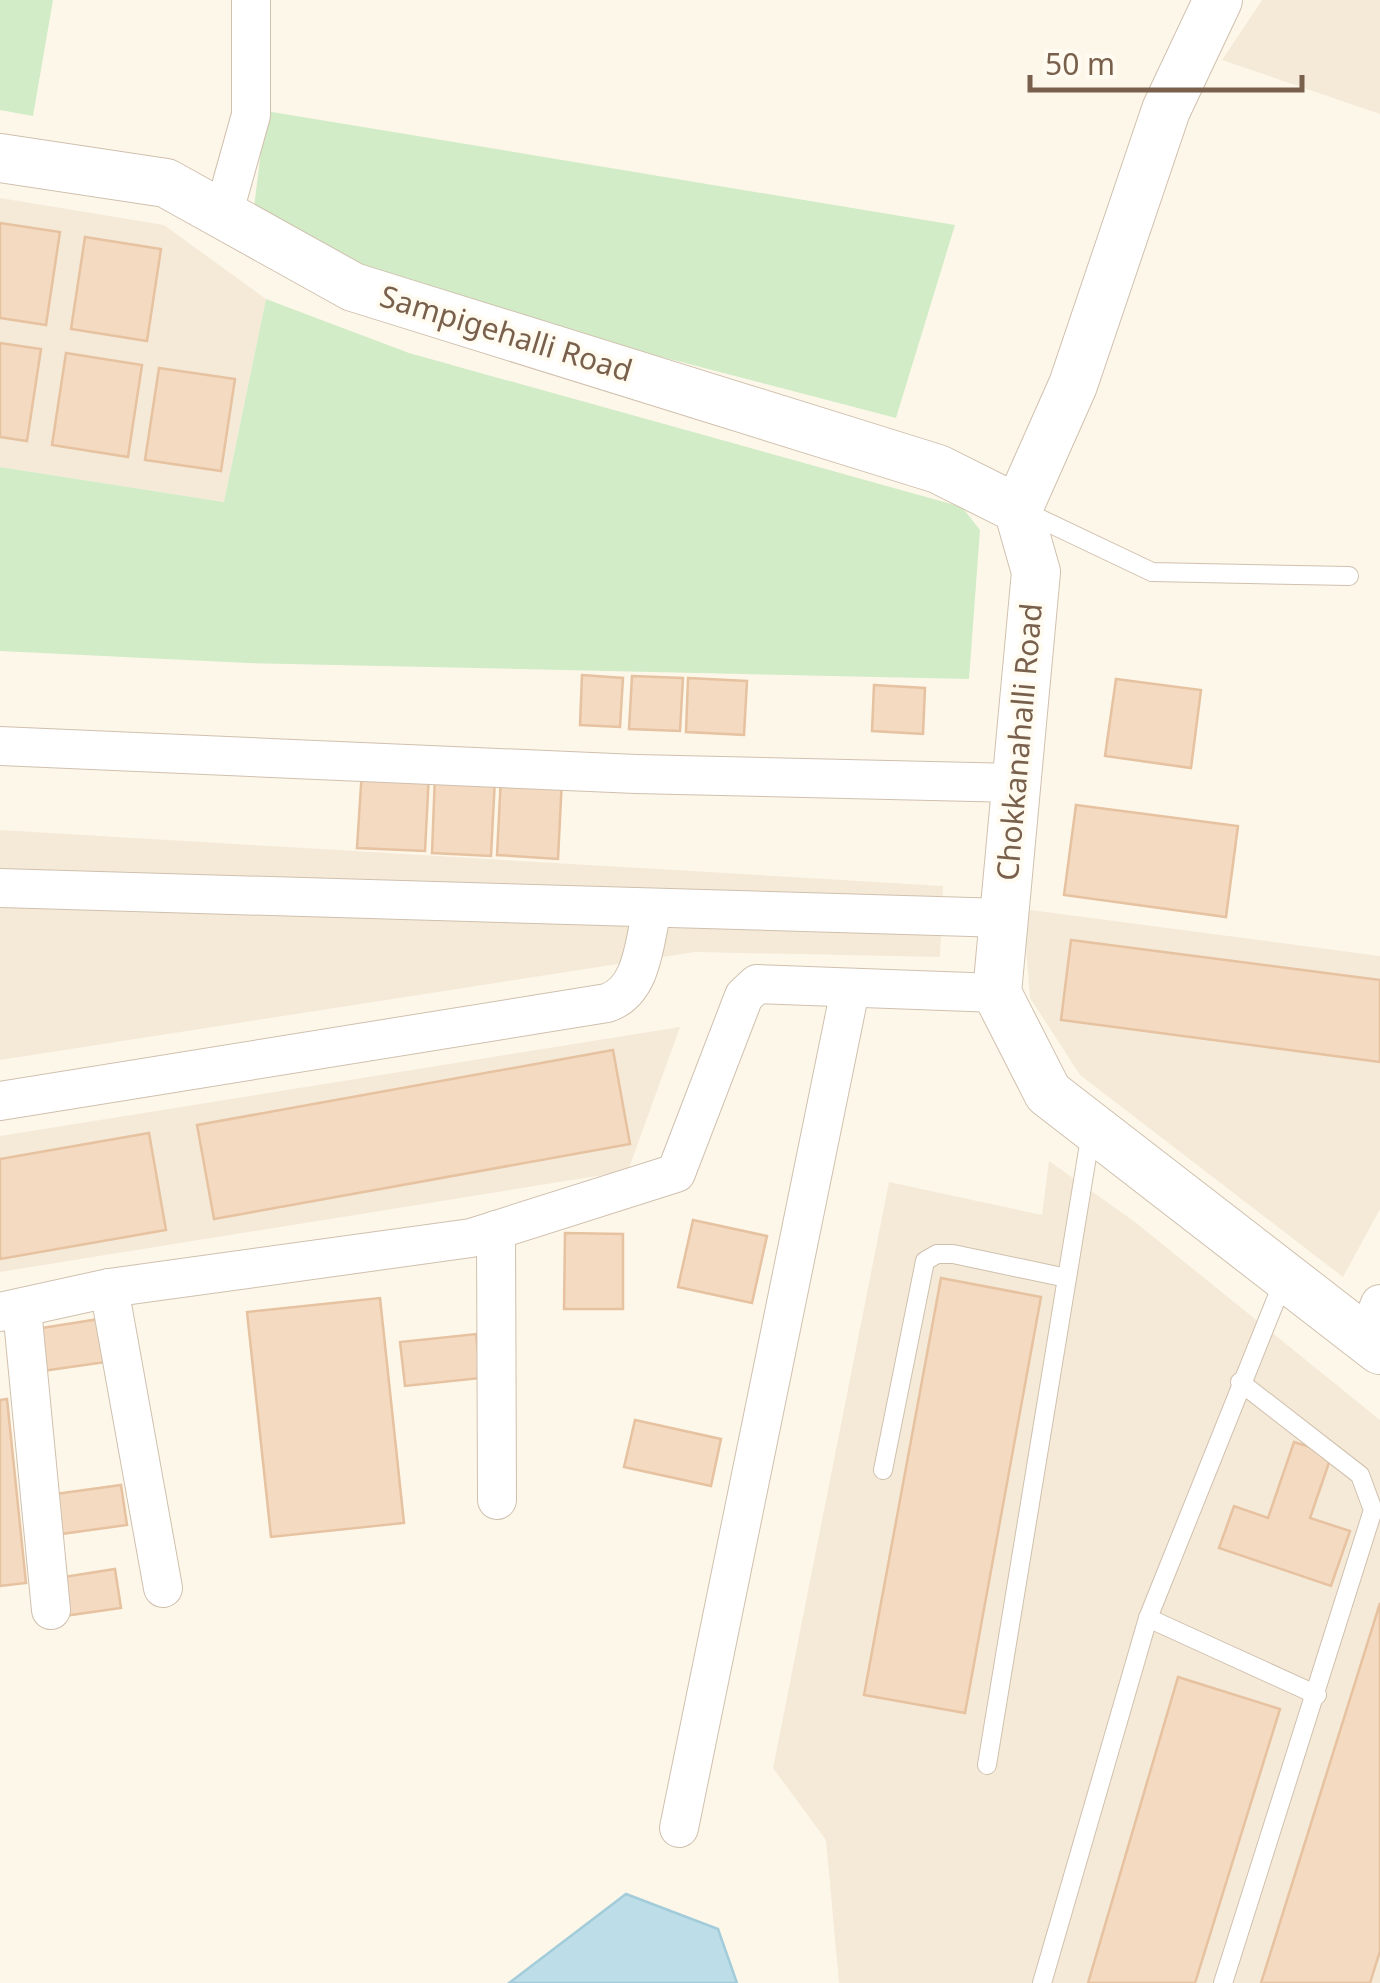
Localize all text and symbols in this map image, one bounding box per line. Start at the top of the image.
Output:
scale bar [1030,30,1302,92]
text: 50 m [1045,43,1115,84]
street label: Sampigehalli Road [375,275,637,390]
street label: Chokkanahalli Road [986,601,1051,882]

